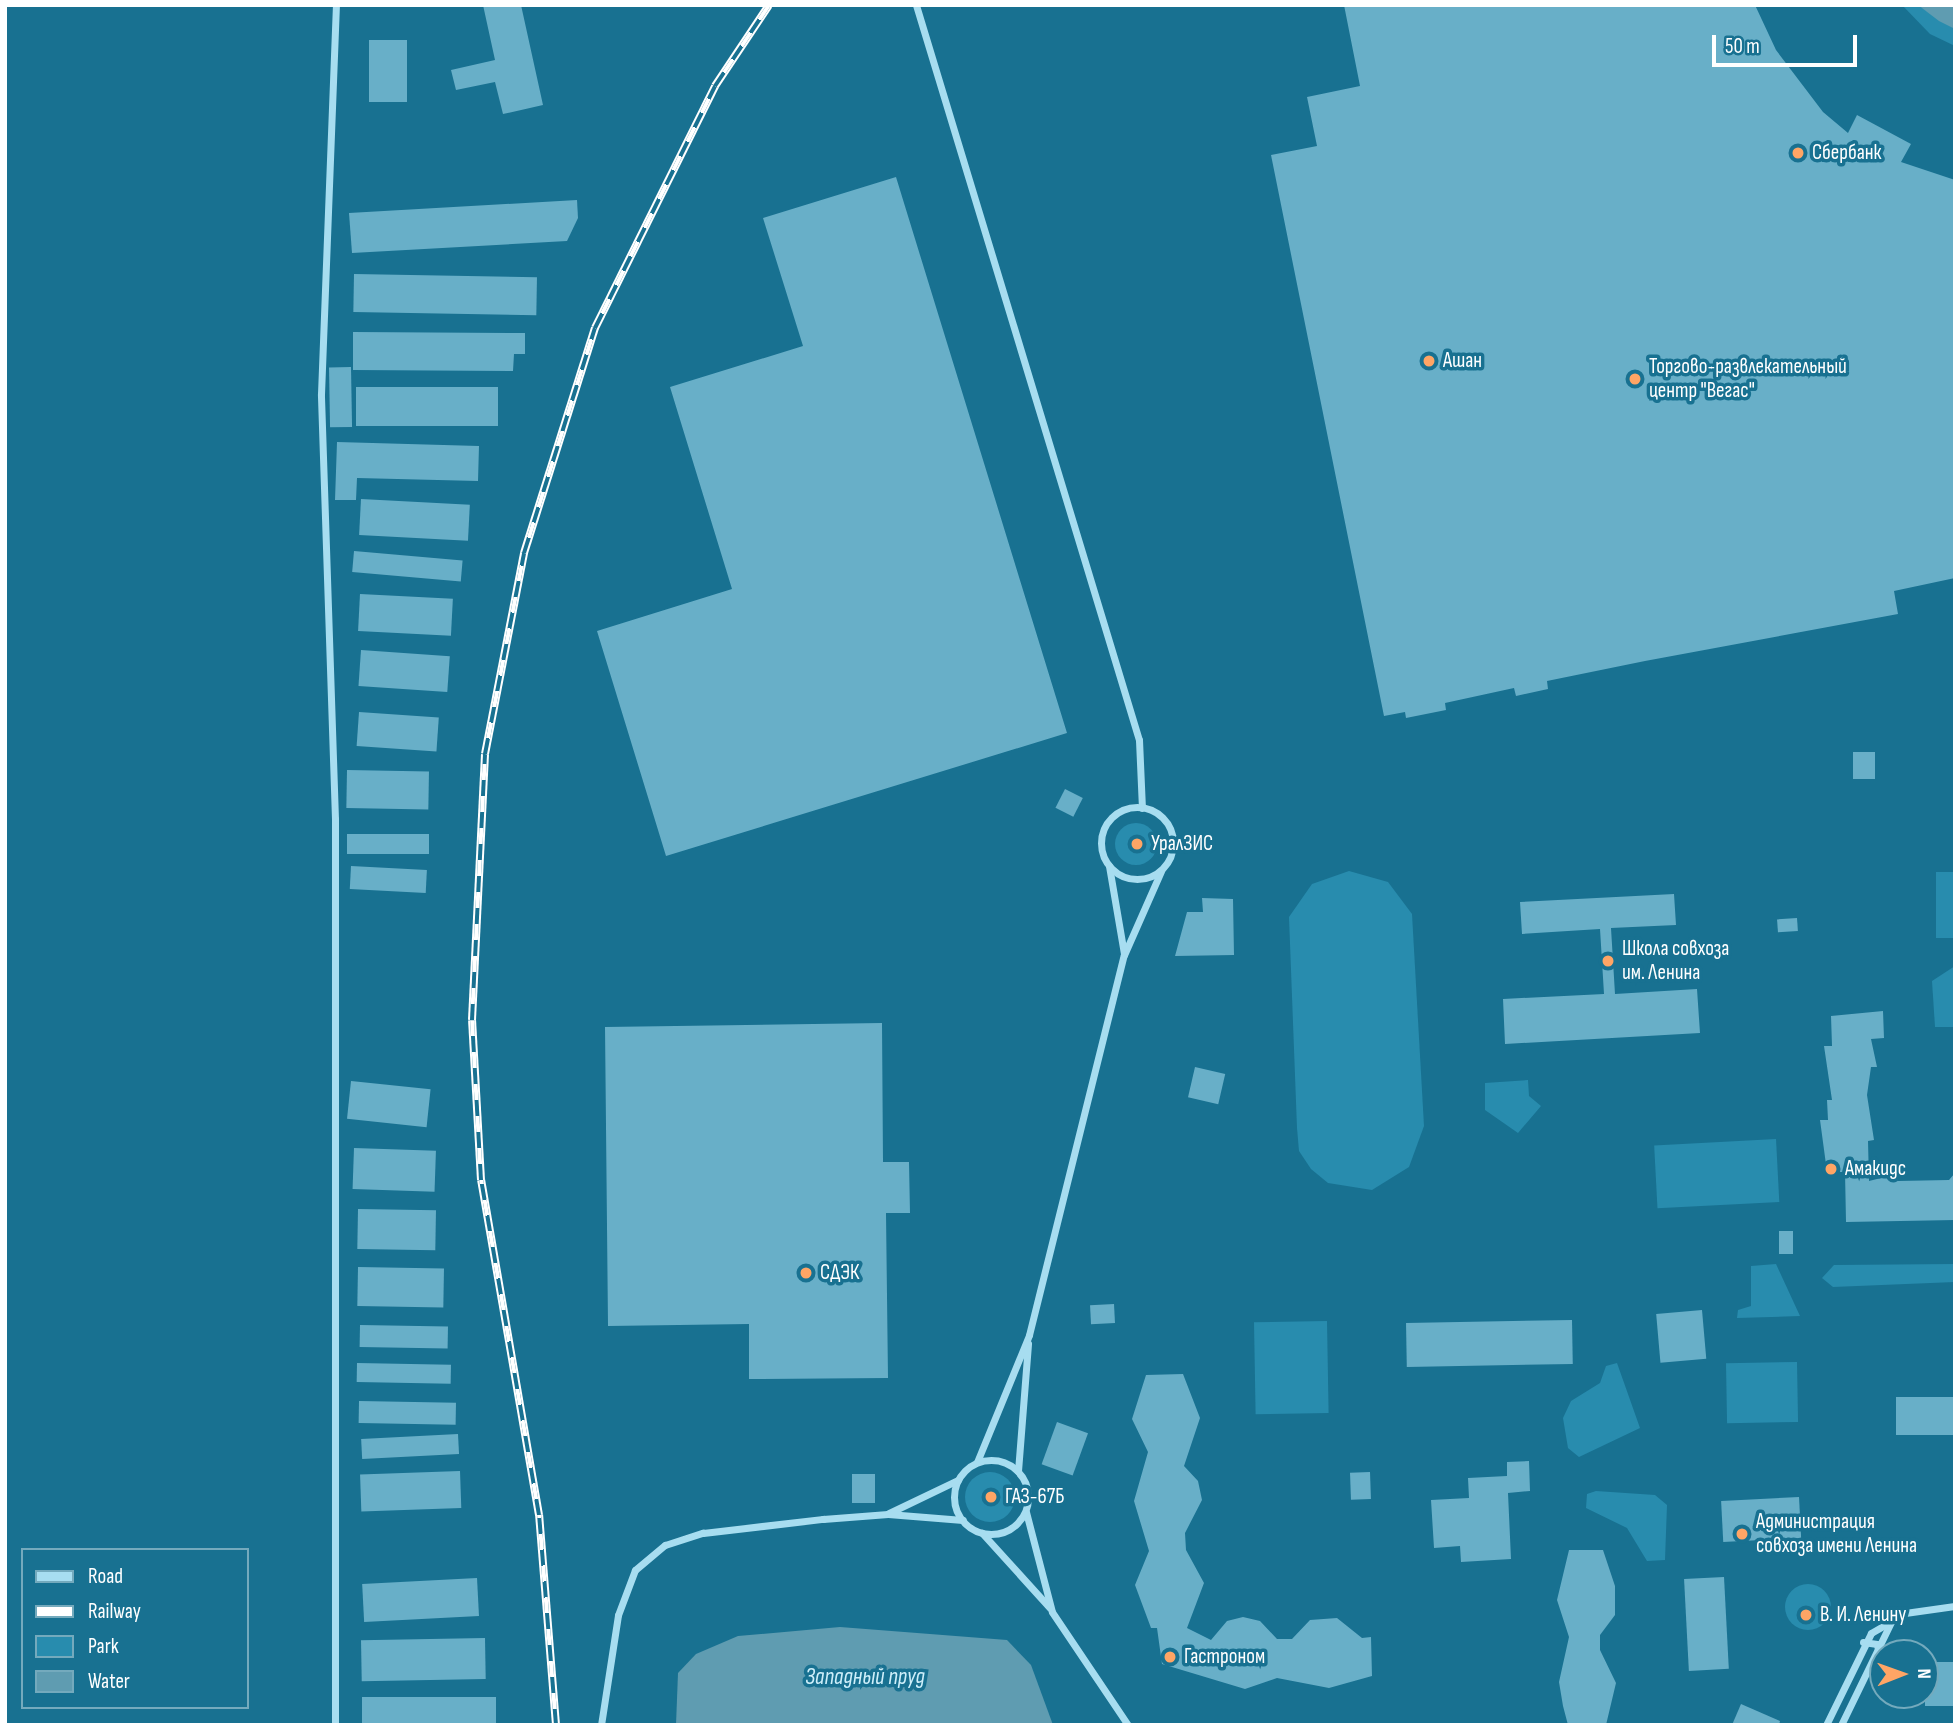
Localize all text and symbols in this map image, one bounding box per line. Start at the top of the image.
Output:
scale bar [1715,21,1860,65]
text: 50 m [1725,34,1760,59]
place label: Сбербанк [1812,140,1881,166]
marker: Сбербанк [1790,145,1806,161]
place label: Ашан [1443,348,1482,374]
marker: Ашан [1421,353,1437,369]
place label: Торгово-развлекательный центр "Вегас" [1649,354,1847,404]
marker: Торгово-развлекательный центр "Вегас" [1627,371,1643,387]
place label: УралЗИС [1151,831,1213,857]
marker: УралЗИС [1129,836,1145,852]
place label: Школа совхоза им. Ленина [1622,936,1729,986]
marker: Школа совхоза им. Ленина [1600,953,1616,969]
place label: Амакидс [1845,1156,1906,1182]
marker: Амакидс [1823,1161,1839,1177]
place label: СДЭК [820,1260,859,1286]
marker: СДЭК [798,1265,814,1281]
place label: ГАЗ-67Б [1005,1484,1065,1510]
marker: ГАЗ-67Б [983,1489,999,1505]
place label: Администрация совхоза имени Ленина [1756,1509,1917,1559]
marker: Администрация совхоза имени Ленина [1734,1526,1750,1542]
legend [21,1548,248,1709]
text: Road [88,1564,123,1589]
text: Railway [88,1599,141,1624]
place label: В. И. Ленину [1820,1602,1906,1628]
marker: В. И. Ленину [1798,1607,1814,1623]
text: Park [88,1634,119,1659]
north arrow [1869,1639,1939,1709]
place label: Гастроном [1184,1644,1265,1670]
marker: Гастроном [1162,1649,1178,1665]
water label: Западный пруд [805,1663,925,1691]
text: N [1912,1668,1935,1679]
text: Water [88,1669,130,1694]

